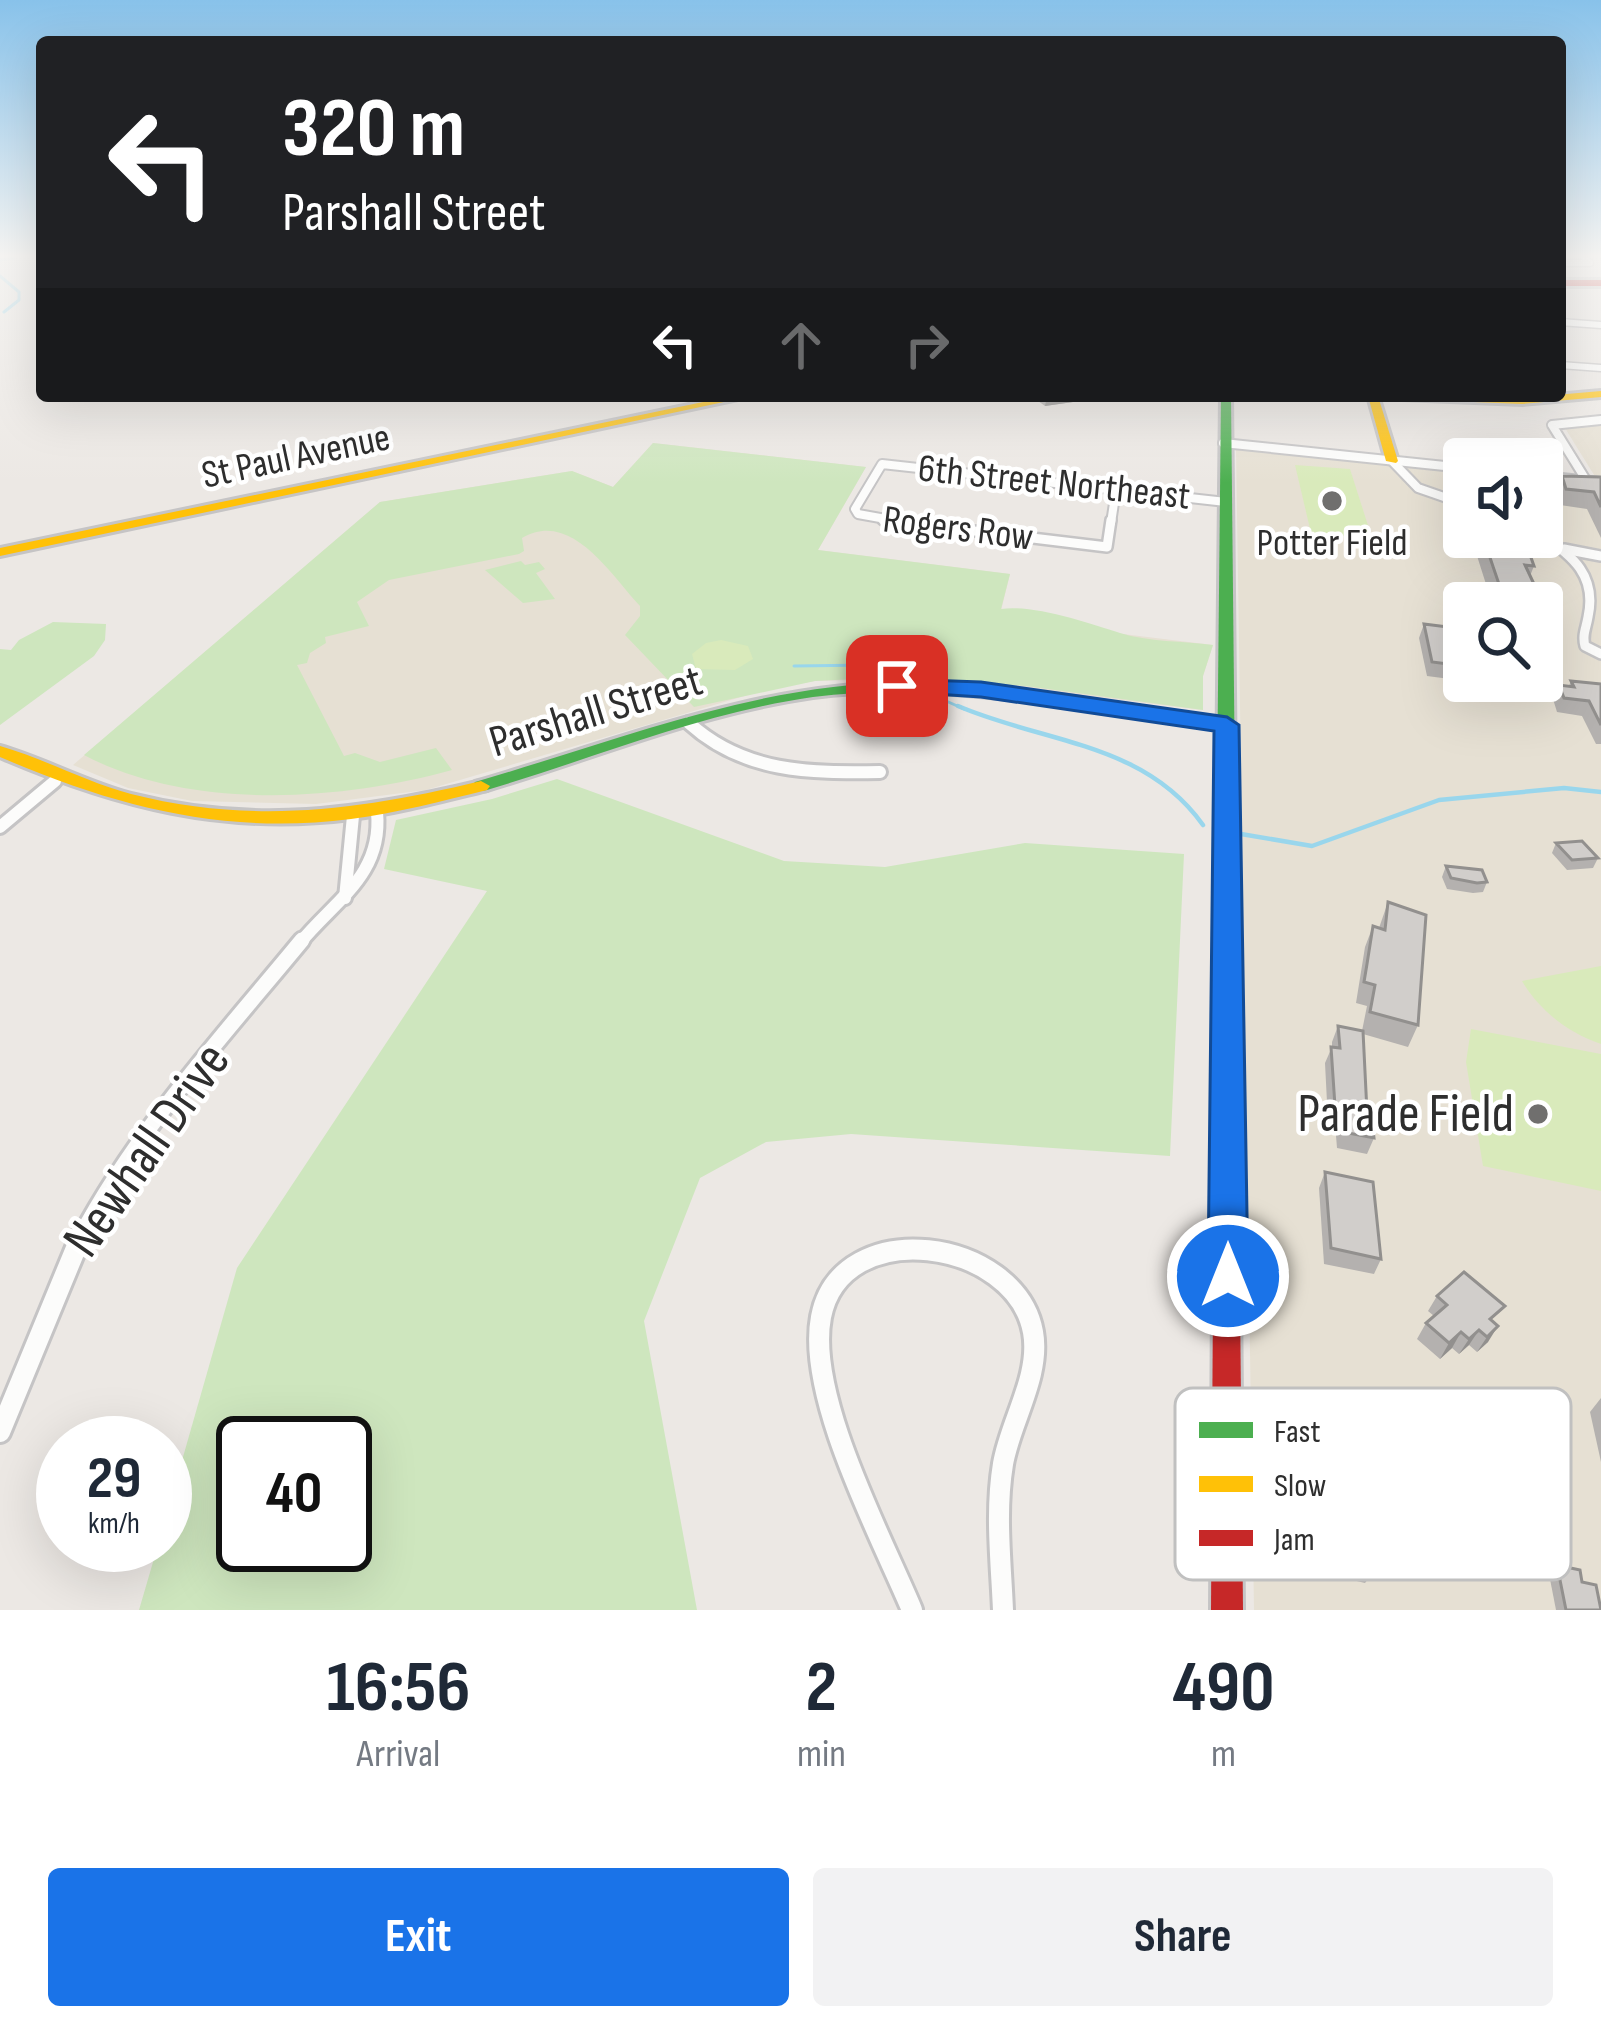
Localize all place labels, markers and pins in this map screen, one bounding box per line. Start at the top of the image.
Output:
marker: Potter Field [1319,488,1345,514]
place label: Potter Field [1257,520,1407,567]
pin [846,635,948,737]
place label: Parade Field [1297,1082,1514,1147]
marker: Parade Field [1525,1101,1551,1127]

